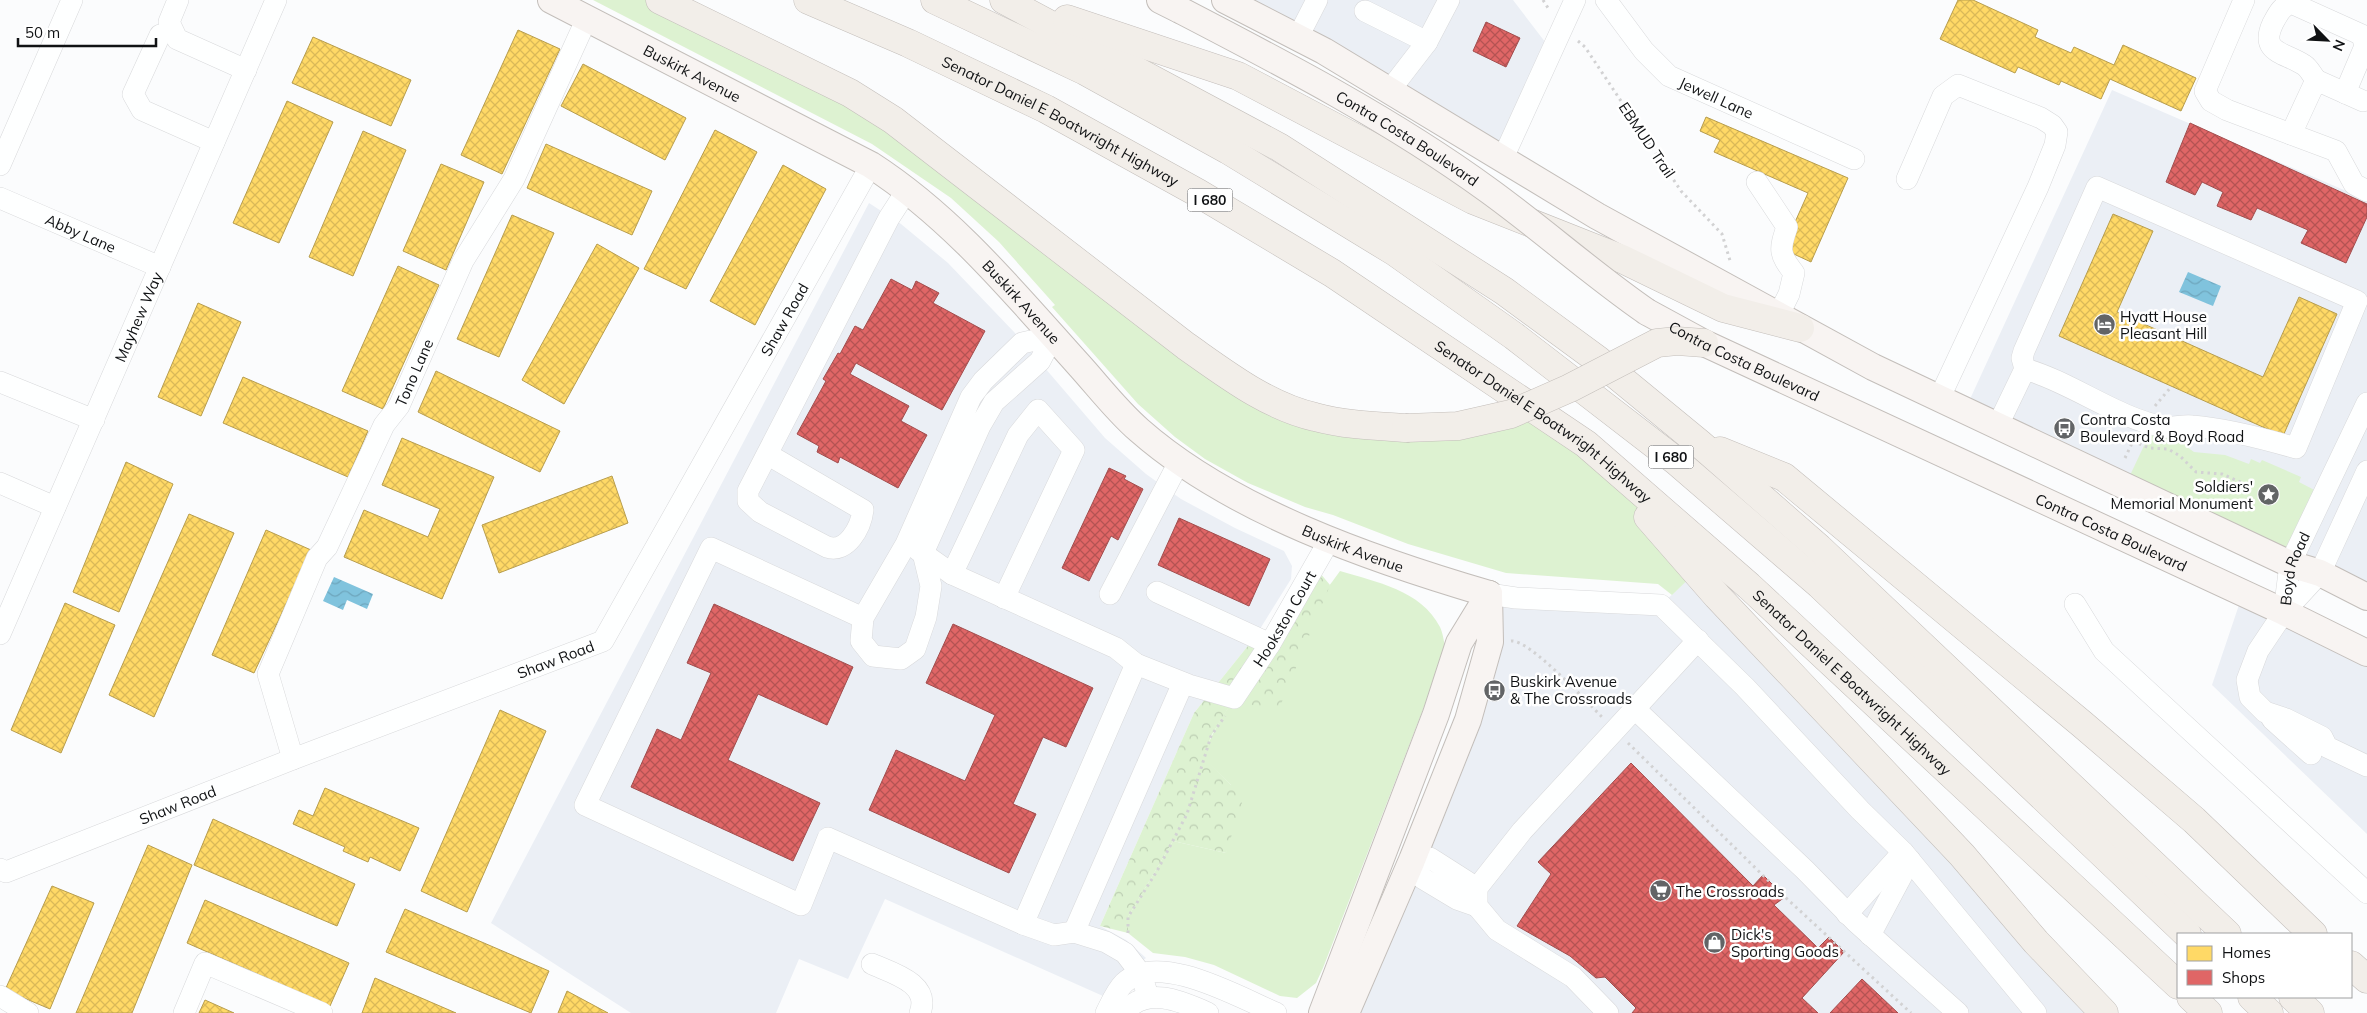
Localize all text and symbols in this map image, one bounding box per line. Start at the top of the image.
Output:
scale bar [18,15,155,47]
north arrow [2302,15,2352,65]
text: 50 m [25,23,60,42]
text: N [2329,37,2349,54]
street label: Buskirk Avenue [640,40,744,106]
street label: Senator Daniel E Boatwright Highway [939,51,1182,190]
street label: Jewell Lane [1676,72,1757,122]
street label: Contra Costa Boulevard [1333,86,1482,190]
street label: EBMUD Trail [1615,98,1679,182]
road number: I 680 [1188,188,1232,212]
street label: Abby Lane [43,209,119,256]
street label: Buskirk Avenue [979,256,1065,347]
street label: Mayhew Way [110,269,166,365]
street label: Shaw Road [756,279,812,359]
place label: Hyatt House Pleasant Hill [2120,307,2207,343]
hotel icon: Hyatt House Pleasant Hill [2092,313,2116,337]
street label: Contra Costa Boulevard [1666,316,1823,405]
street label: Tono Lane [391,336,437,409]
street label: Senator Daniel E Boatwright Highway [1431,336,1656,507]
place label: Contra Costa Boulevard & Boyd Road [2080,410,2244,446]
bus stop icon: Contra Costa Boulevard & Boyd Road [2052,416,2076,440]
road number: I 680 [1648,446,1694,468]
place label: Soldiers' Memorial Monument [2110,477,2253,513]
place icon: Soldiers' Memorial Monument [2257,483,2281,507]
street label: Contra Costa Boulevard [2033,489,2190,575]
street label: Buskirk Avenue [1299,520,1406,576]
street label: Boyd Road [2275,529,2314,606]
street label: Hookston Court [1248,567,1320,670]
street label: Senator Daniel E Boatwright Highway [1749,585,1956,779]
street label: Shaw Road [514,636,597,682]
place label: Buskirk Avenue & The Crossroads [1510,672,1632,708]
bus stop icon: Buskirk Avenue & The Crossroads [1482,678,1506,702]
street label: Shaw Road [136,781,219,828]
supermarket icon: The Crossroads [1648,879,1672,903]
place label: The Crossroads [1676,882,1784,901]
place label: Dick's Sporting Goods [1731,925,1839,961]
shop icon: Dick's Sporting Goods [1703,931,1727,955]
legend [2177,933,2352,998]
text: Homes [2222,943,2271,962]
text: Shops [2222,968,2265,987]

